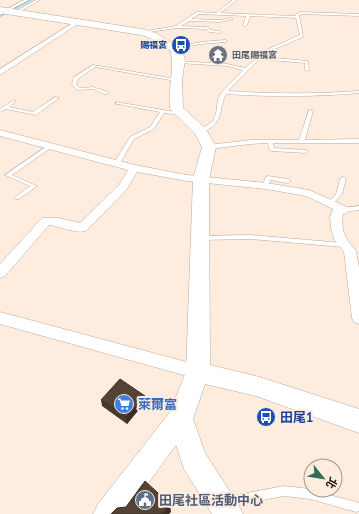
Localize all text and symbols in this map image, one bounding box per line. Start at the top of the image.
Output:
bus stop icon: 賜福宮 [170,34,192,56]
place label: 賜福宮 [140,39,167,50]
temple icon: 田尾賜福宮 [207,44,229,66]
place label: 田尾賜福宮 [232,49,277,60]
supermarket icon: 萊爾富 [113,393,135,415]
place label: 萊爾富 [138,396,177,413]
bus stop icon: 田尾1 [255,406,277,428]
place label: 田尾1 [280,409,313,426]
north arrow [303,458,343,498]
text: 北 [323,475,340,491]
public building icon: 田尾社區活動中心 [134,489,156,511]
place label: 田尾社區活動中心 [159,492,263,509]

